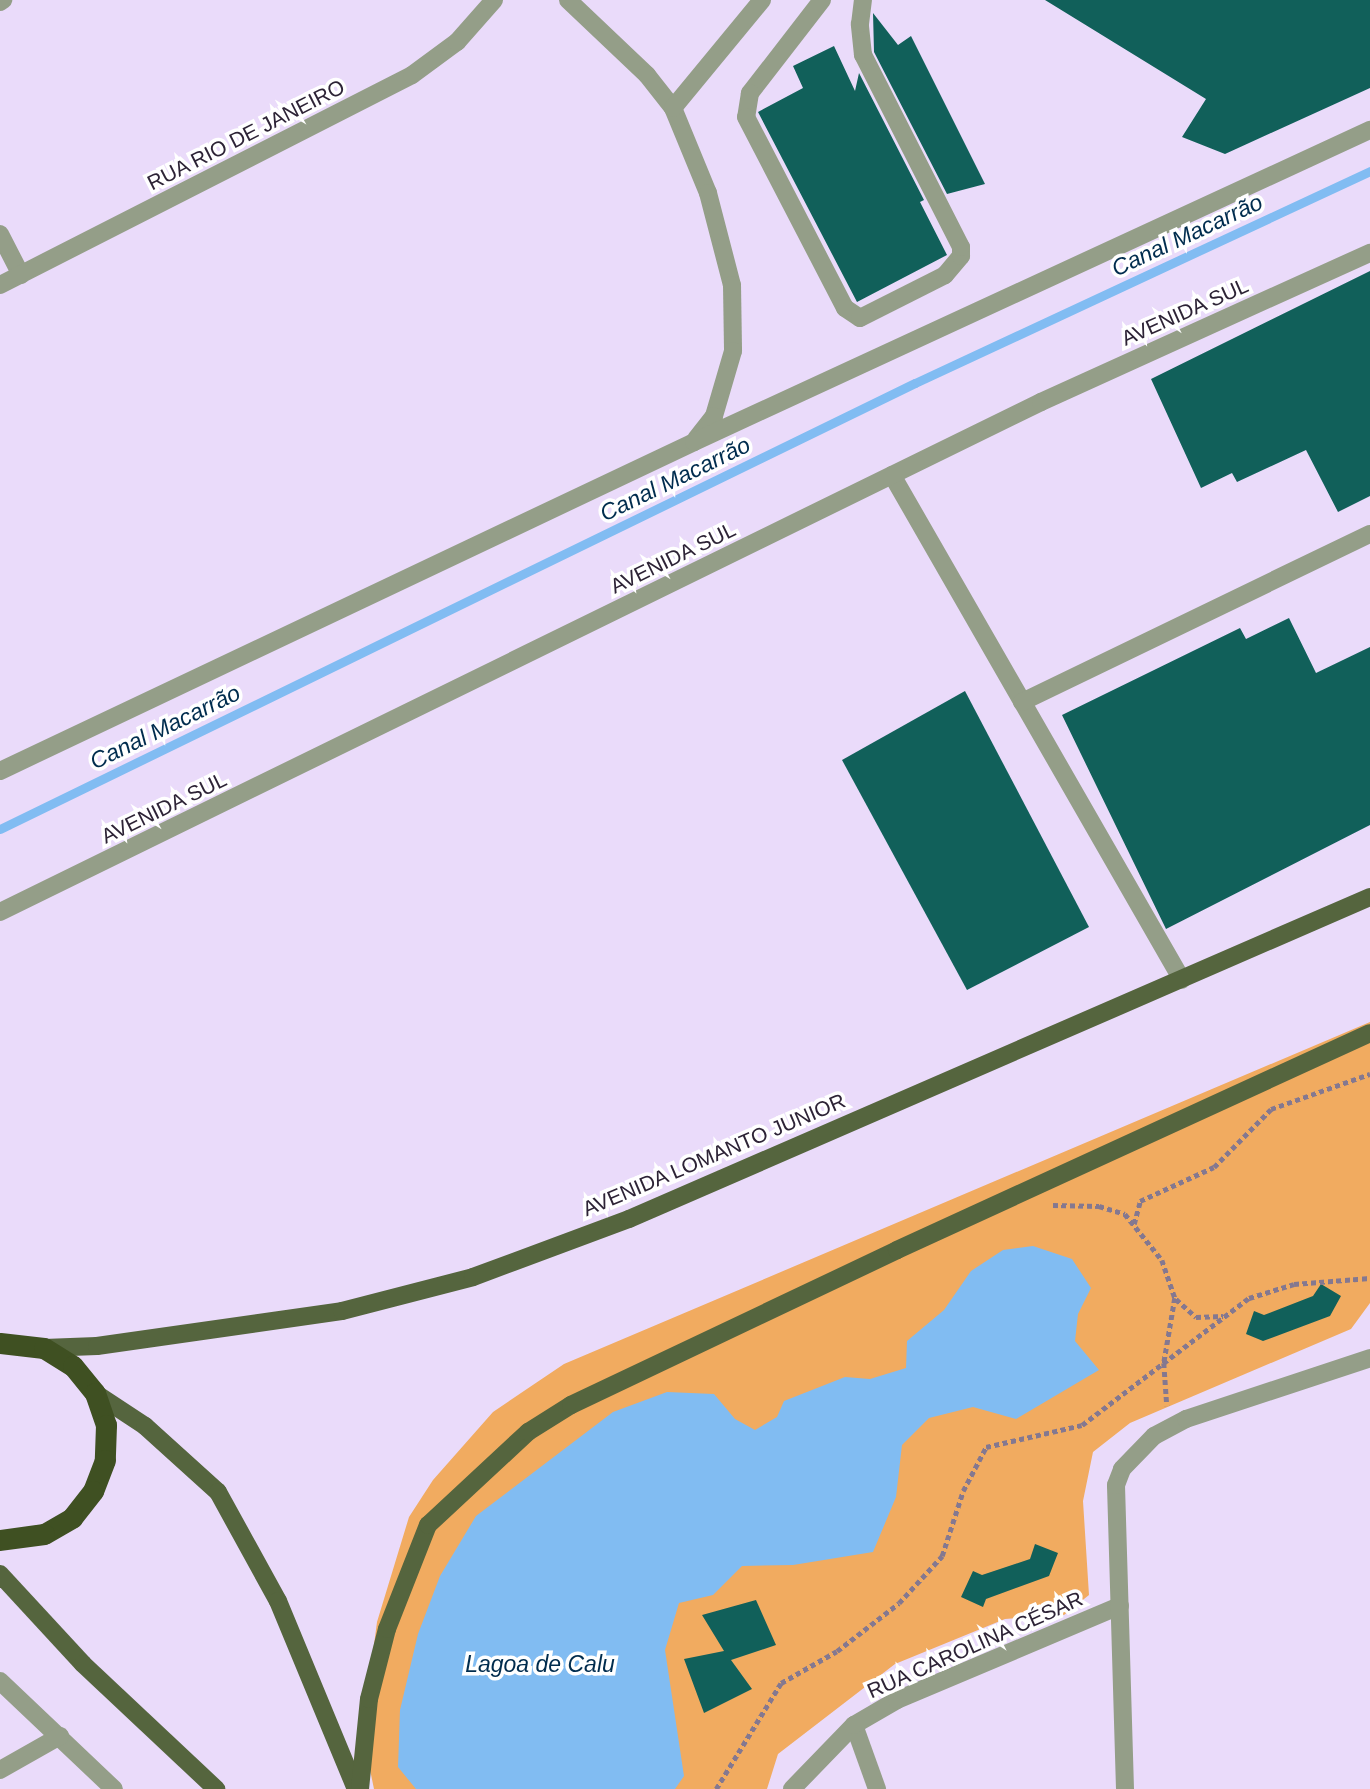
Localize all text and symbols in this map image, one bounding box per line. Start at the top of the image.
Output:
street label: RUA RIO DE JANEIRO [143,74,349,196]
water label: Canal Macarrão [1107,188,1267,282]
street label: AVENIDA SUL [1117,273,1253,351]
water label: Canal Macarrão [595,431,755,527]
street label: AVENIDA SUL [606,517,740,599]
water label: Canal Macarrão [85,679,245,775]
street label: AVENIDA SUL [97,767,231,849]
street label: AVENIDA LOMANTO JUNIOR [578,1088,850,1222]
street label: RUA CAROLINA CÉSAR [862,1586,1088,1704]
water label: Lagoa de Calu [465,1650,615,1678]

